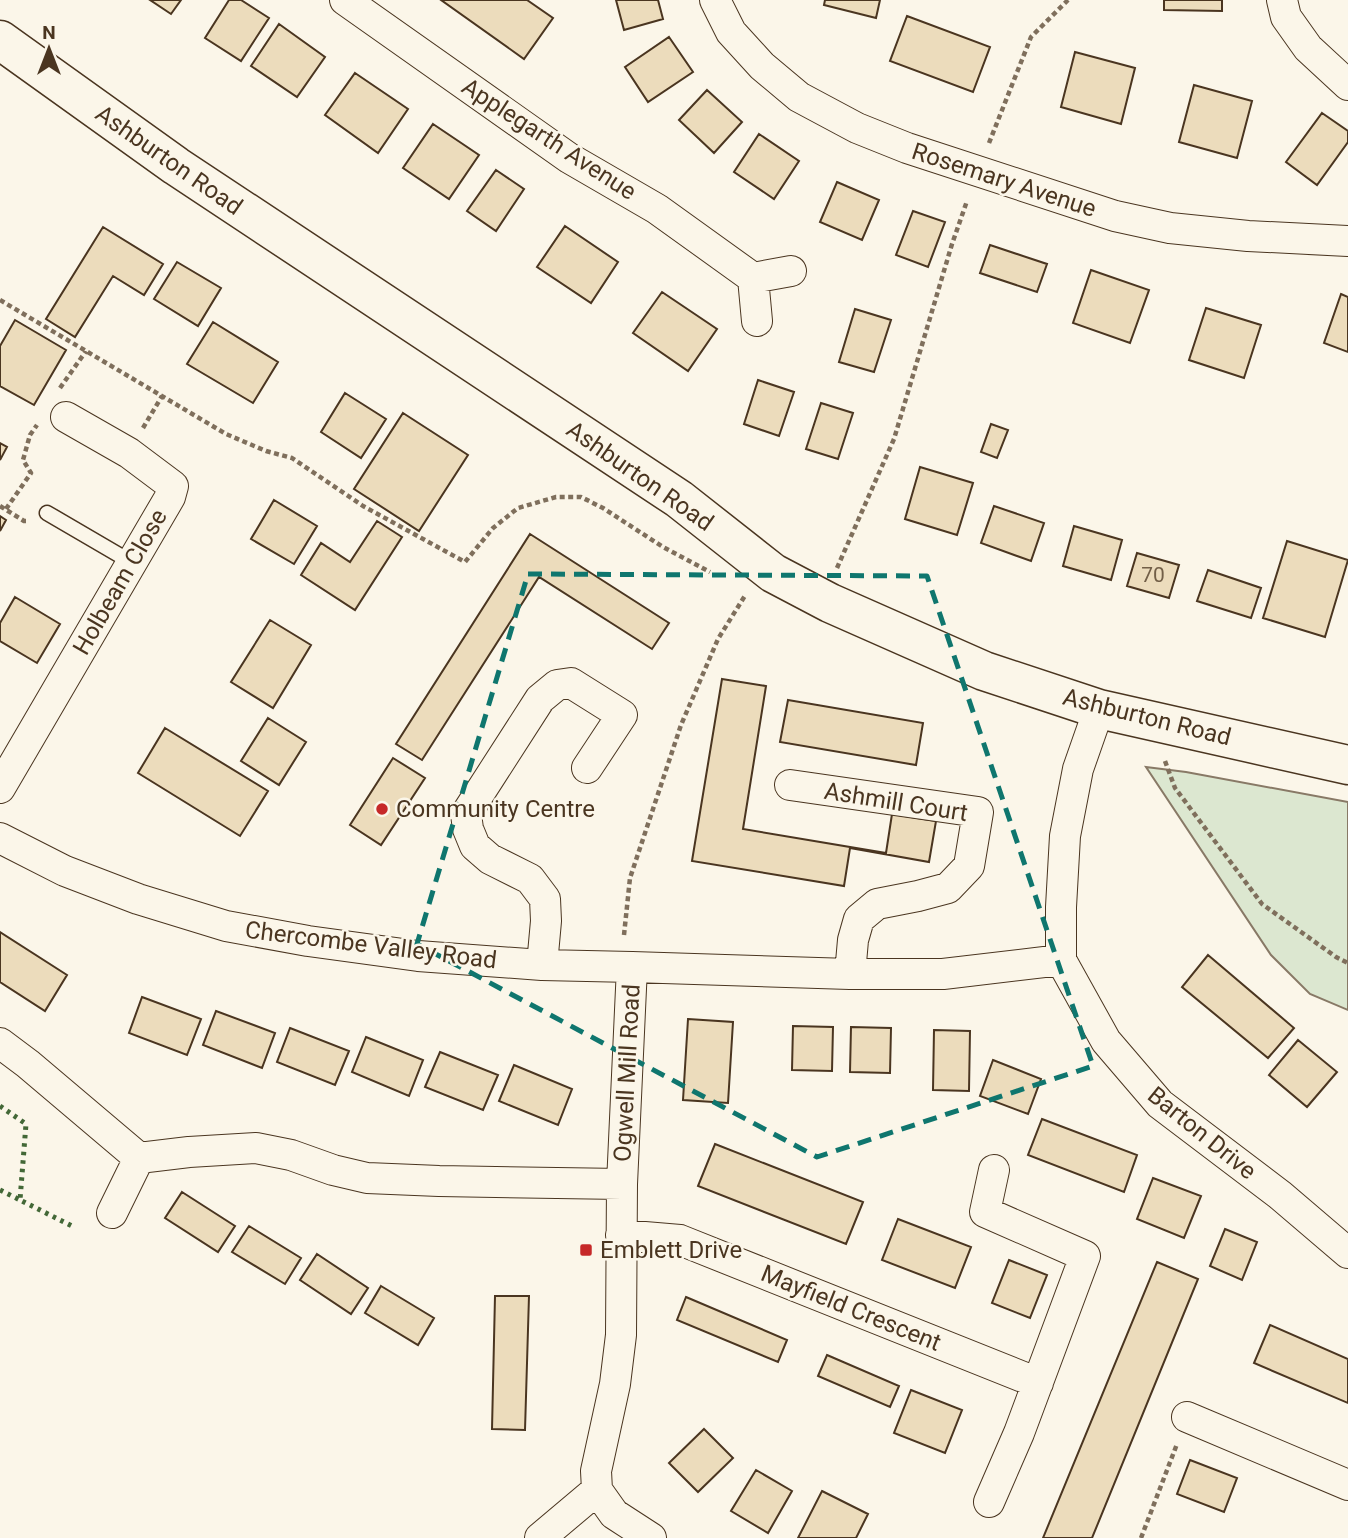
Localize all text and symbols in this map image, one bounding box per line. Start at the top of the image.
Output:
north arrow [14,14,84,84]
text: N [42,21,56,44]
street label: Applegarth Avenue [457,72,641,206]
street label: Ashburton Road [90,99,248,221]
street label: Rosemary Avenue [908,137,1100,223]
street label: Ashburton Road [561,415,719,537]
street label: Holbeam Close [67,504,173,660]
house number: 70 [1141,563,1165,587]
street label: Ashburton Road [1060,683,1234,751]
street label: Ashmill Court [822,777,970,827]
place label: Community Centre [396,795,595,823]
marker: Community Centre [374,801,390,817]
street label: Chercombe Valley Road [244,916,498,974]
street label: Ogwell Mill Road [608,983,646,1163]
street label: Barton Drive [1142,1081,1262,1185]
place label: Emblett Drive [600,1236,742,1264]
marker: Emblett Drive [578,1242,594,1258]
street label: Mayfield Crescent [757,1259,945,1357]

